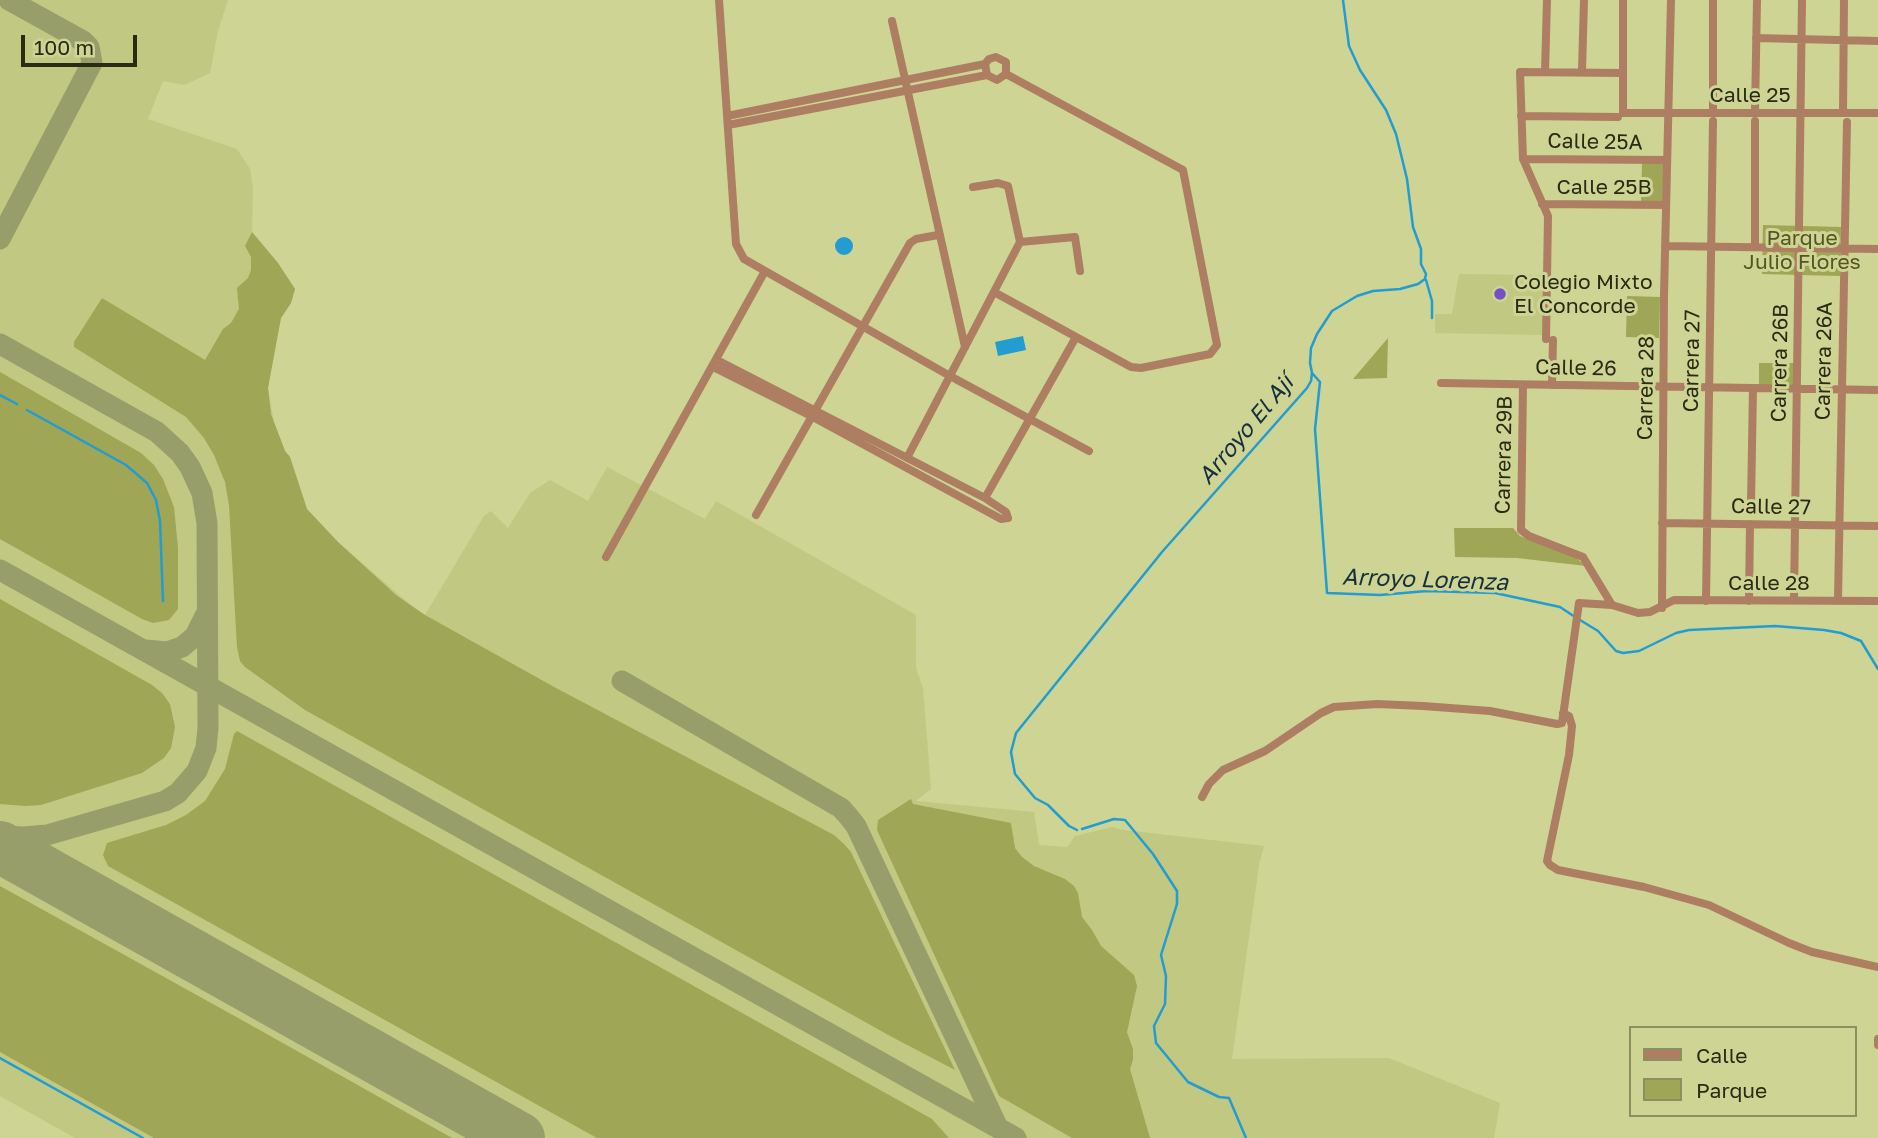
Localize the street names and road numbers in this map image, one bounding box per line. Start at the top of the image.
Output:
street label: Calle 25 [1709,82,1791,108]
street label: Calle 25A [1547,129,1643,155]
street label: Calle 25B [1556,174,1652,200]
street label: Carrera 26A [1810,302,1838,420]
street label: Carrera 26B [1766,304,1794,422]
street label: Carrera 27 [1679,309,1705,413]
street label: Carrera 28 [1632,335,1660,441]
street label: Calle 26 [1535,355,1617,381]
street label: Carrera 29B [1490,396,1518,514]
street label: Calle 27 [1731,494,1811,520]
street label: Calle 28 [1728,570,1810,596]

